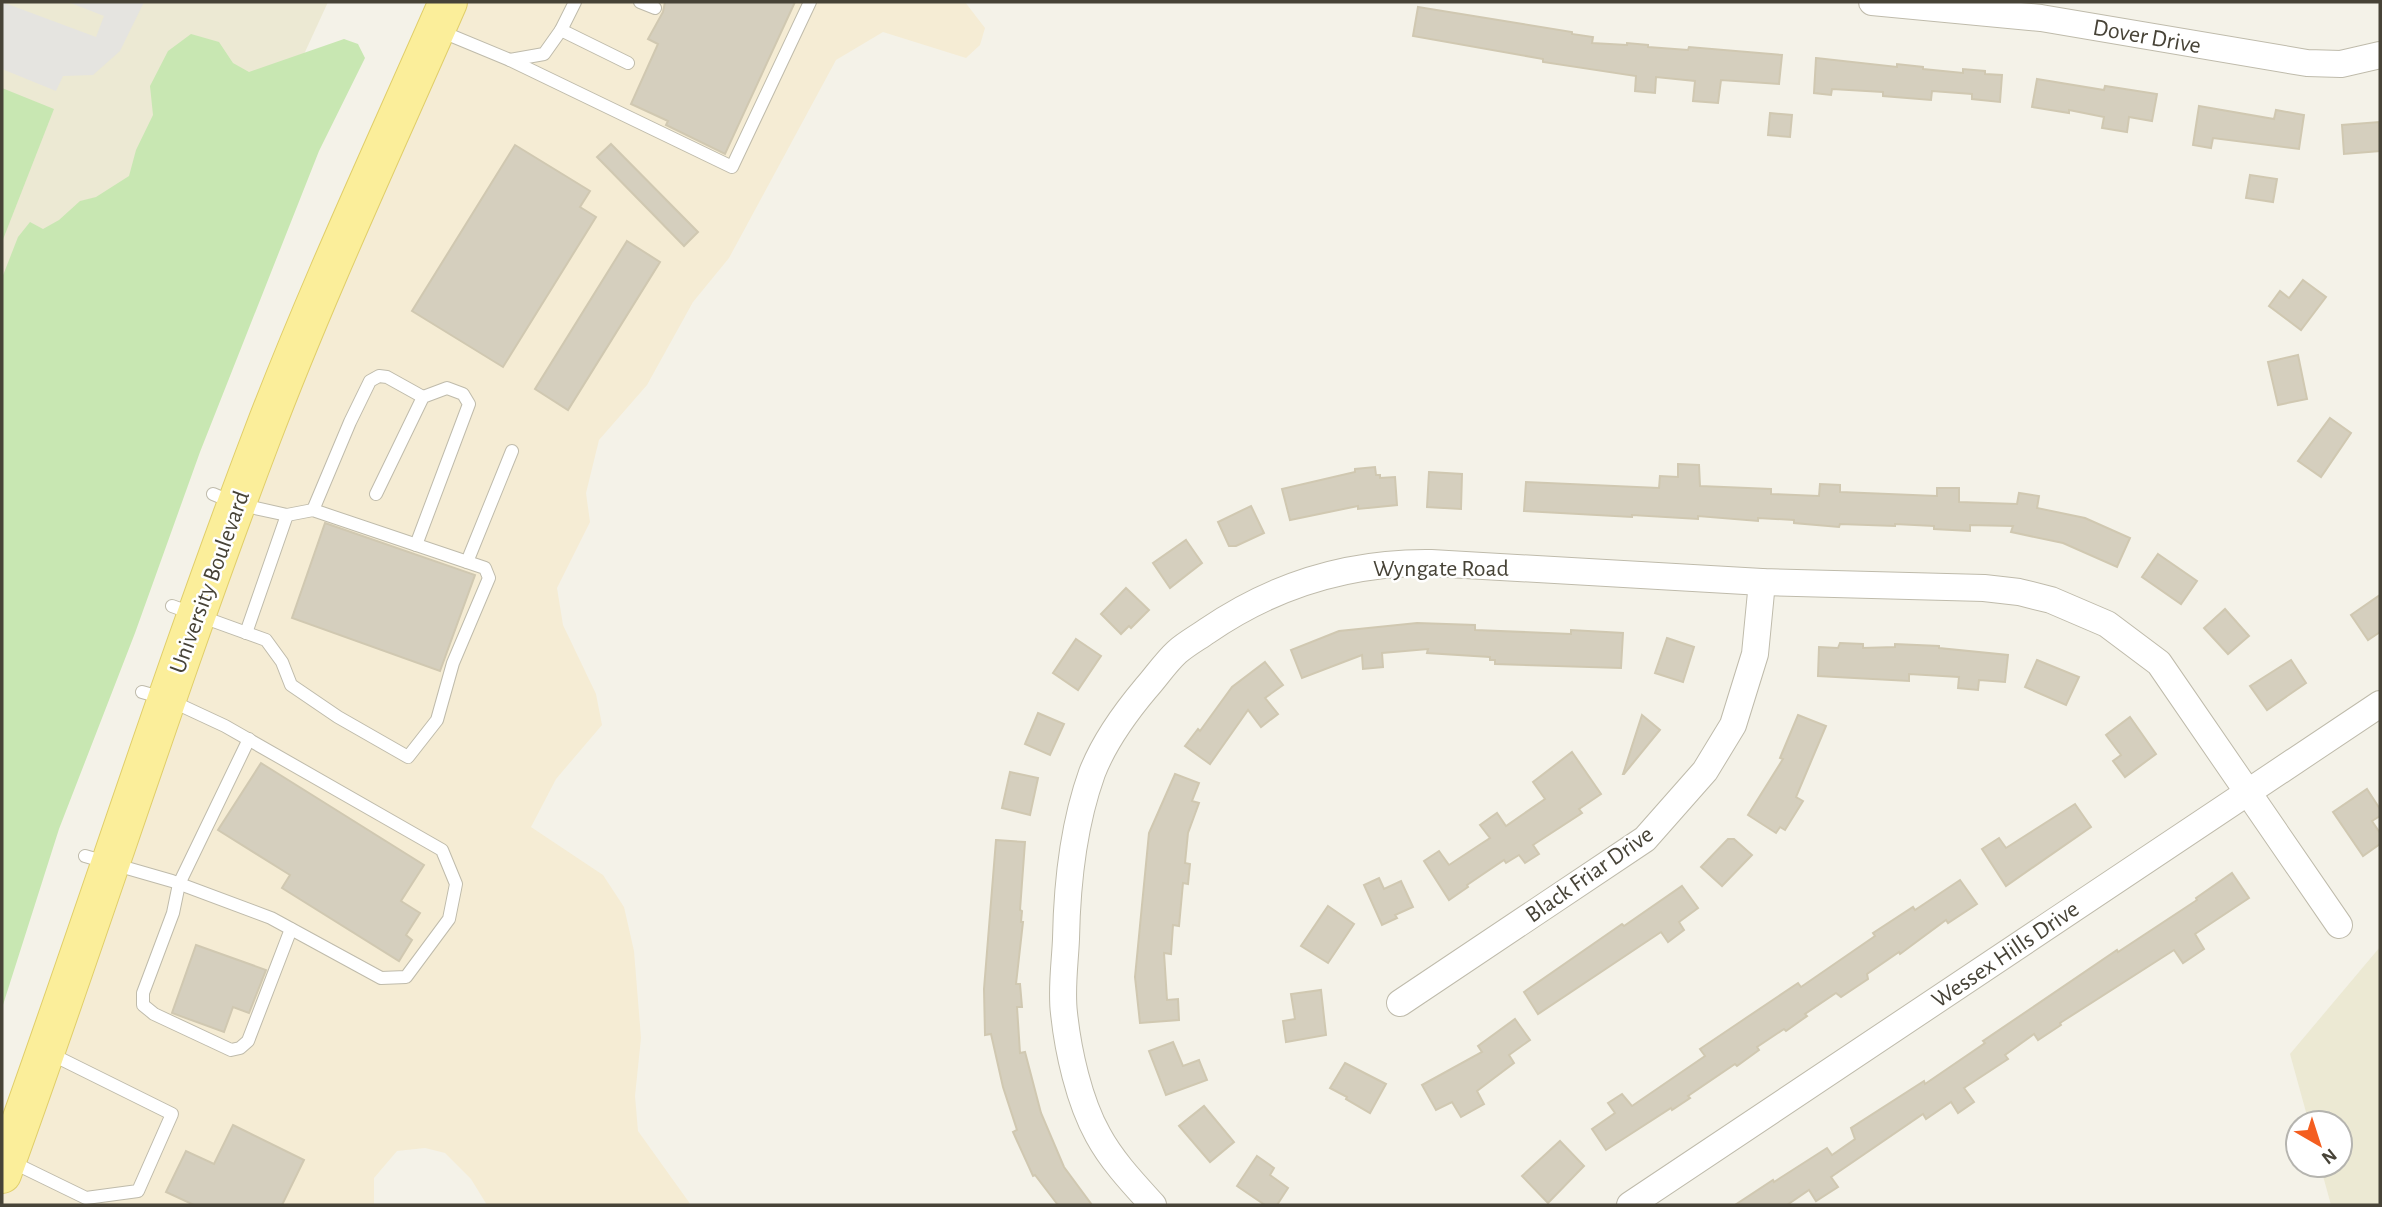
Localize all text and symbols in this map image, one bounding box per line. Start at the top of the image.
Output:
street label: Dover Drive [2091,16,2203,58]
street label: University Boulevard [166,488,254,677]
street label: Wyngate Road [1373,557,1509,581]
street label: Black Friar Drive [1521,822,1658,928]
street label: Wessex Hills Drive [1928,897,2083,1013]
north arrow [2284,1109,2354,1179]
text: N [2318,1145,2340,1168]

